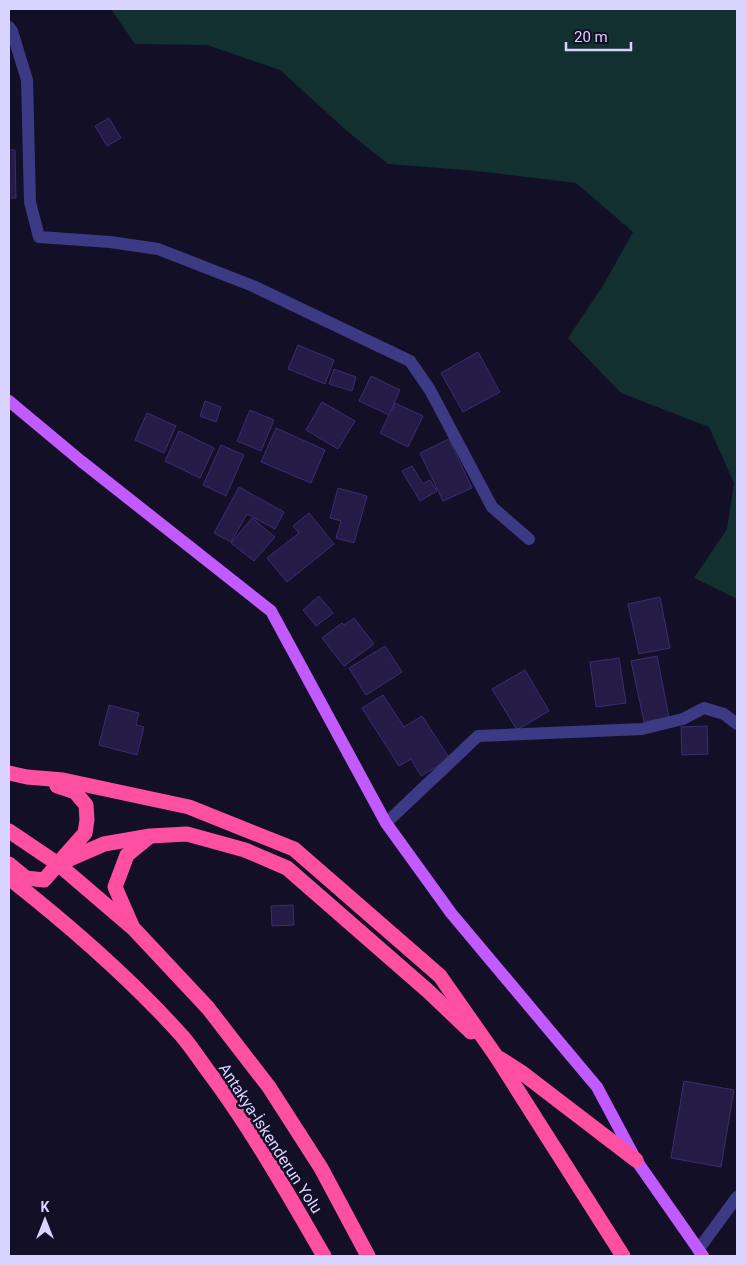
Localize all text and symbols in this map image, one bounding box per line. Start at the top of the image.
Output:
scale bar [566,20,631,52]
text: 20 m [574,28,608,46]
street label: Antakya-İskenderun Yolu [215,1060,326,1217]
north arrow [20,1195,70,1245]
text: K [41,1199,50,1215]

